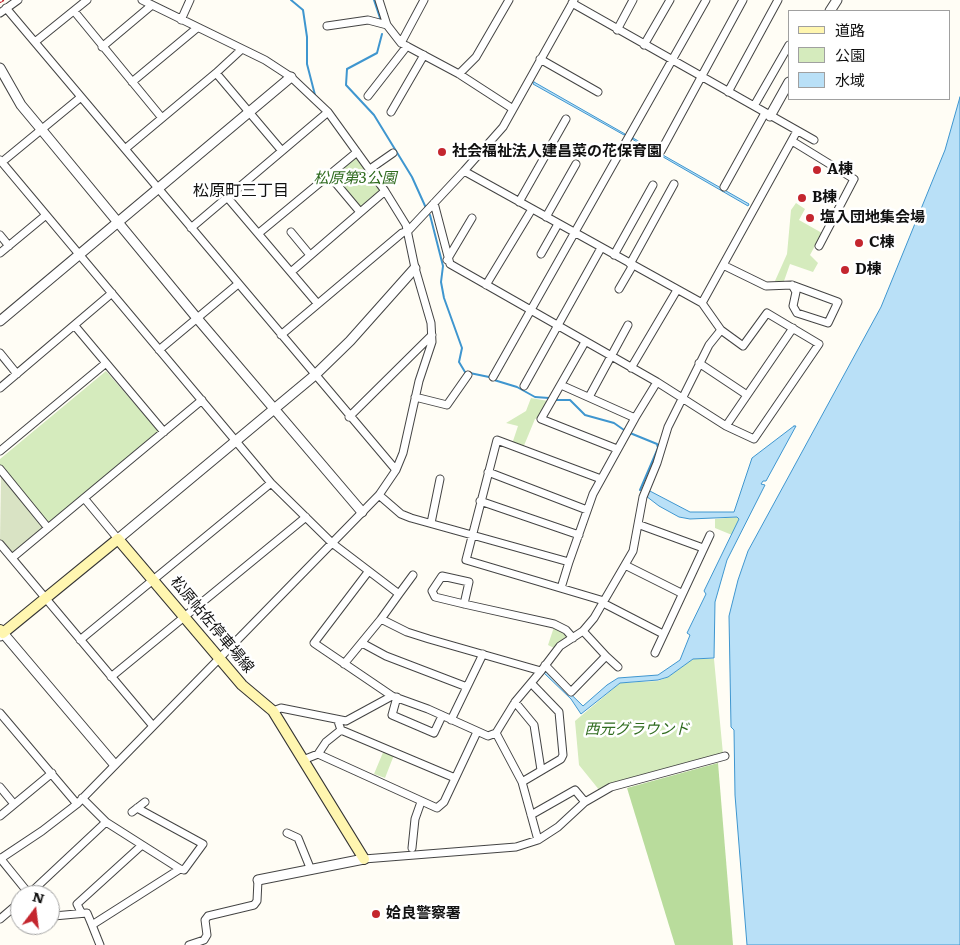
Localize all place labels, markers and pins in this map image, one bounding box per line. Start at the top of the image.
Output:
place label: 社会福祉法人建昌菜の花保育園 [452,143,662,161]
marker: 社会福祉法人建昌菜の花保育園 [436,146,448,158]
place label: A棟 [827,161,853,179]
marker: A棟 [811,164,823,176]
place label: B棟 [812,189,837,207]
marker: B棟 [796,192,808,204]
place label: 塩入団地集会場 [820,209,925,227]
marker: 塩入団地集会場 [804,212,816,224]
place label: C棟 [869,234,895,252]
marker: C棟 [853,237,865,249]
place label: D棟 [855,261,882,279]
marker: D棟 [839,264,851,276]
place label: 姶良警察署 [386,905,461,923]
marker: 姶良警察署 [370,908,382,920]

